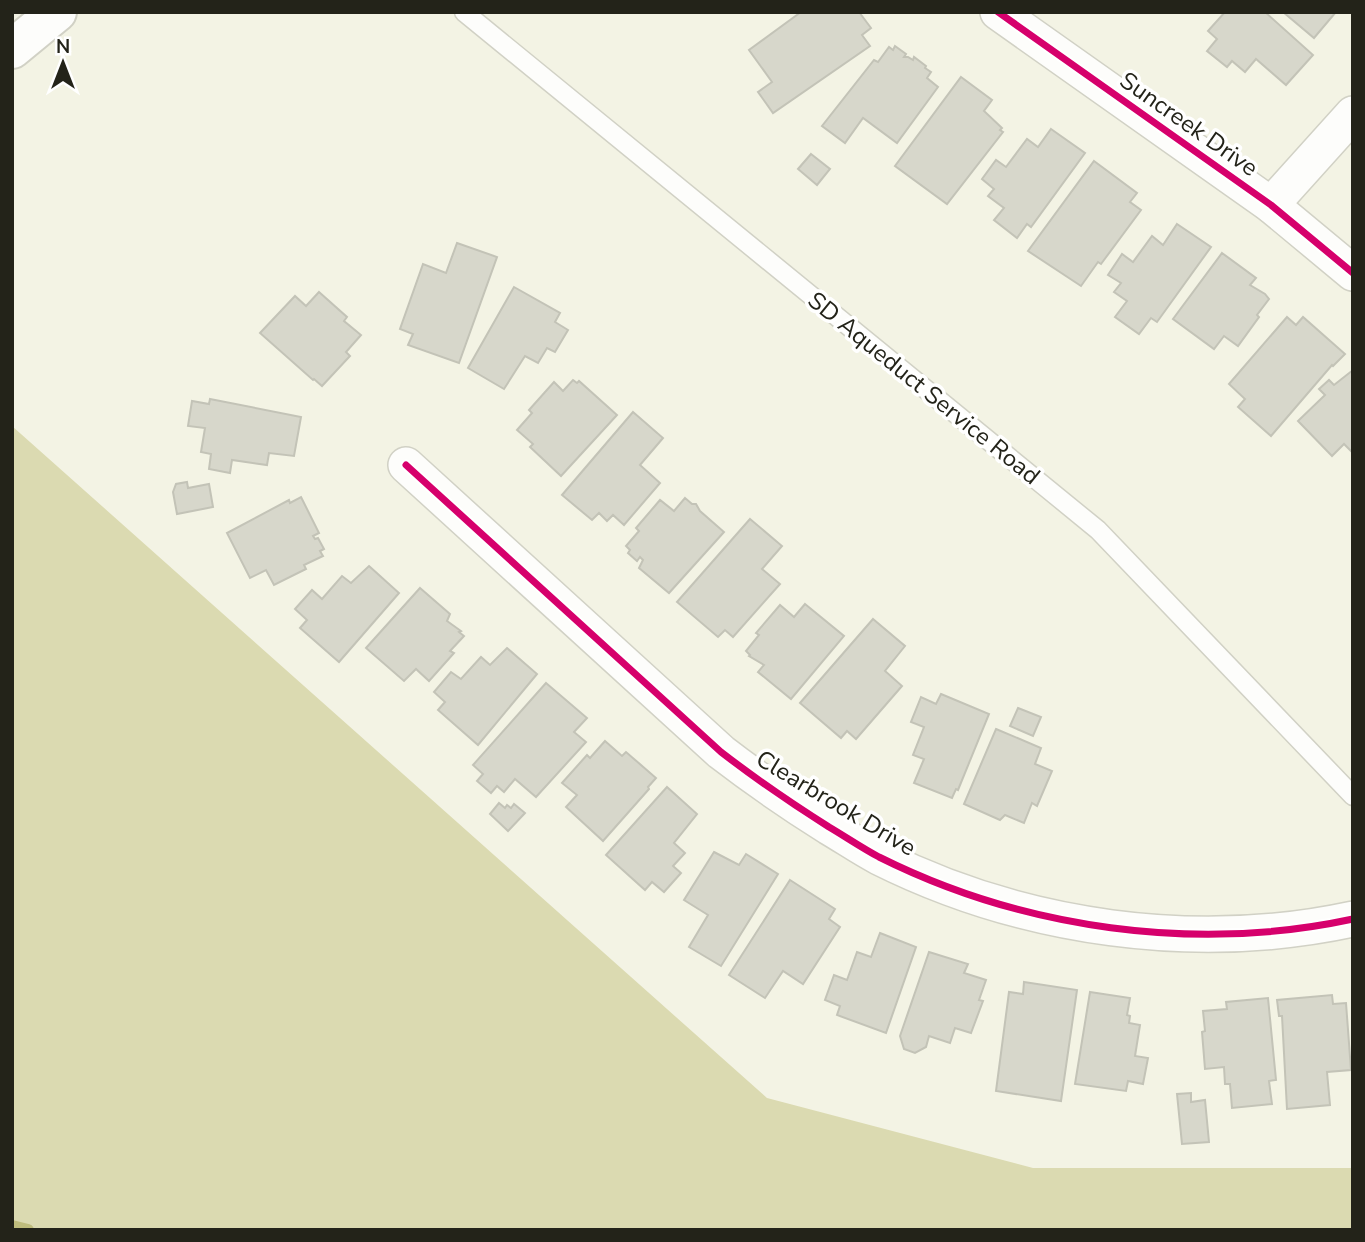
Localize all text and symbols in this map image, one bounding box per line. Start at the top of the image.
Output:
north arrow [28,28,98,98]
text: N [56,34,70,60]
street label: Suncreek Drive [1113,64,1265,184]
street label: SD Aqueduct Service Road [801,284,1047,492]
street label: Clearbrook Drive [750,743,922,863]

